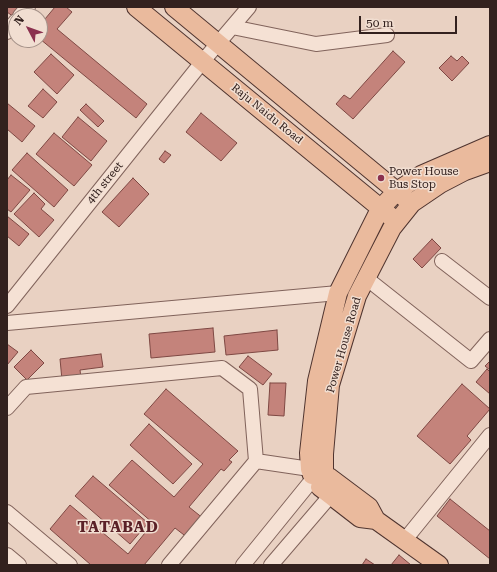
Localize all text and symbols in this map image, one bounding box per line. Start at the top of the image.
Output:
north arrow [8,8,48,48]
scale bar [361,8,459,34]
text: N [12,13,27,28]
text: 50 m [366,16,393,30]
street label: Raju Naidu Road [229,81,305,147]
street label: 4th street [84,159,126,207]
place label: Power House Bus Stop [389,165,458,191]
marker: Power House Bus Stop [376,173,386,183]
street label: Power House Road [324,295,364,395]
district label: TATABAD [77,519,159,537]

